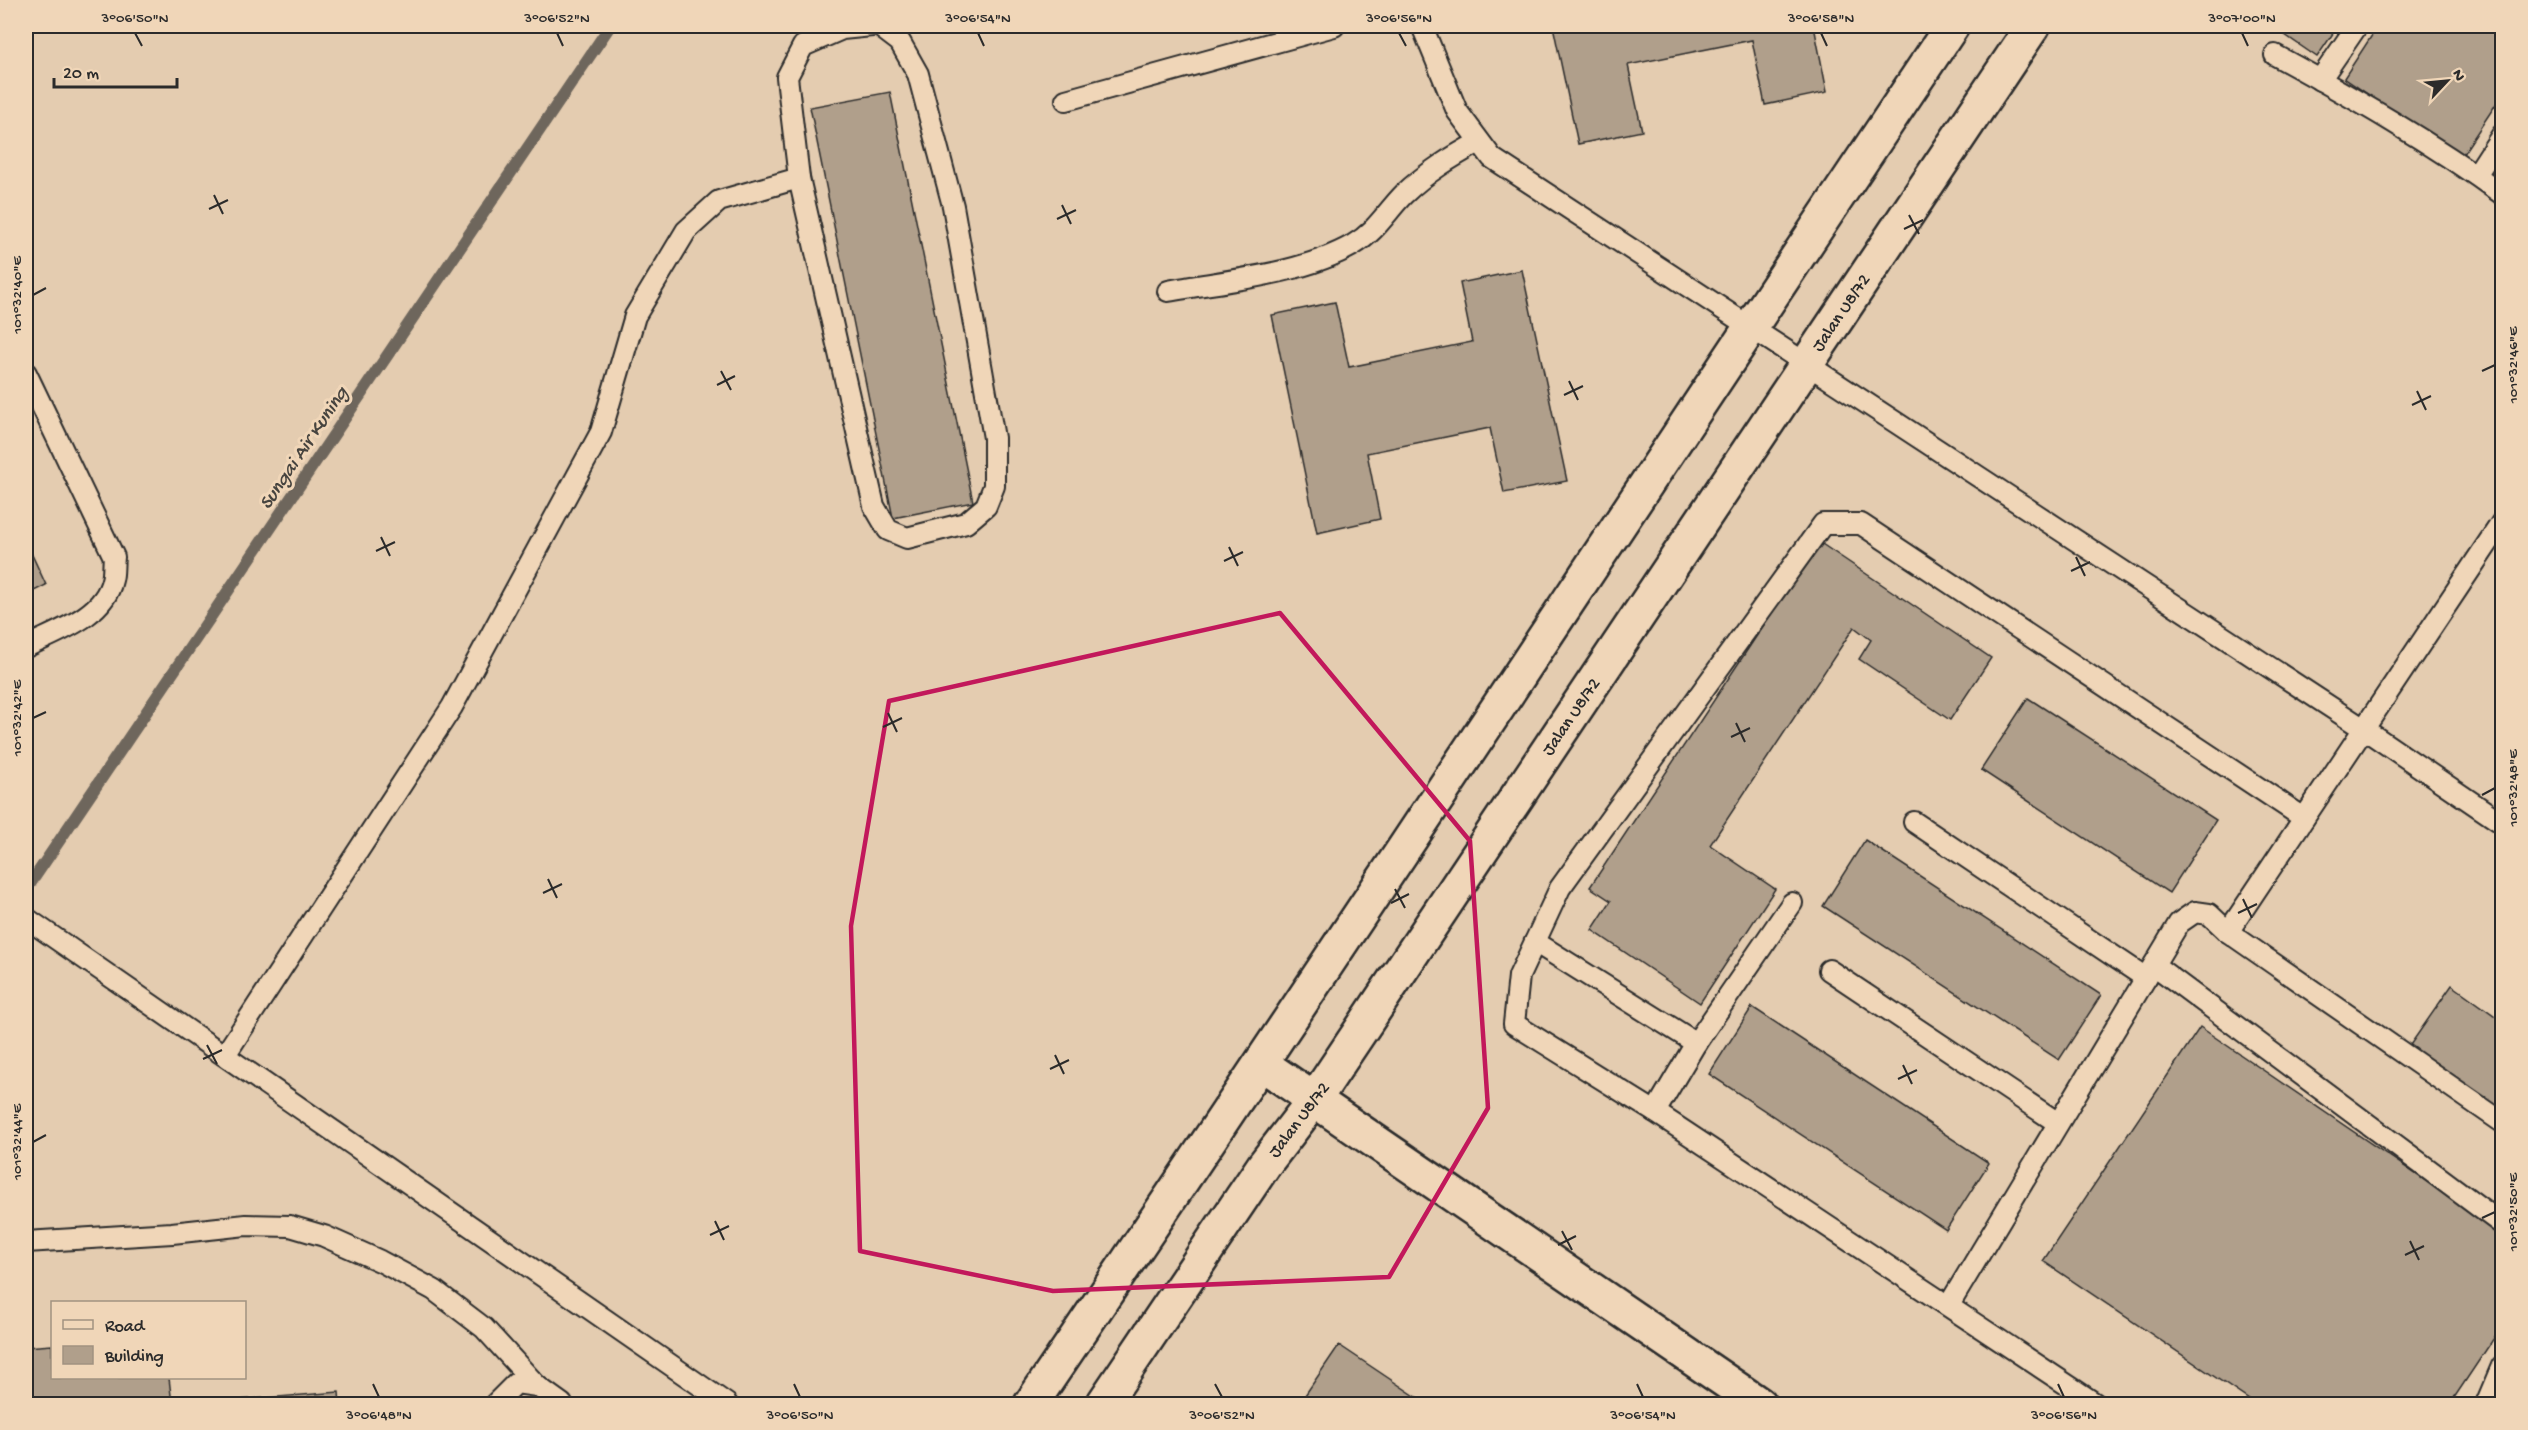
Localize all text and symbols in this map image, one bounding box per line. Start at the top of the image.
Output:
text: 3°06'50"N [101,10,169,28]
text: 3°06'52"N [523,10,590,28]
text: 3°06'54"N [944,10,1011,28]
text: 3°06'56"N [1365,10,1432,28]
text: 3°06'58"N [1787,10,1855,28]
text: 3°07'00"N [2207,10,2276,28]
scale bar [54,51,177,89]
north arrow [2417,51,2477,111]
text: 20 m [63,64,99,85]
text: N [2447,67,2468,85]
text: 101°32'40"E [9,256,27,335]
street label: Jalan U8/72 [1808,270,1876,356]
text: 101°32'46"E [2505,326,2523,404]
water label: Sungai Air Kuning [255,382,355,515]
street label: Jalan U8/72 [1538,674,1606,760]
text: 101°32'42"E [9,679,27,757]
text: 101°32'48"E [2505,749,2523,828]
street label: Jalan U8/72 [1265,1078,1335,1162]
text: 101°32'44"E [9,1103,27,1181]
text: 101°32'50"E [2505,1172,2523,1252]
legend [51,1301,246,1379]
text: Road [105,1317,146,1338]
text: Building [104,1347,164,1368]
text: 3°06'48"N [345,1407,412,1425]
text: 3°06'50"N [766,1407,834,1425]
text: 3°06'52"N [1188,1407,1255,1425]
text: 3°06'54"N [1609,1407,1676,1425]
text: 3°06'56"N [2030,1407,2097,1425]

